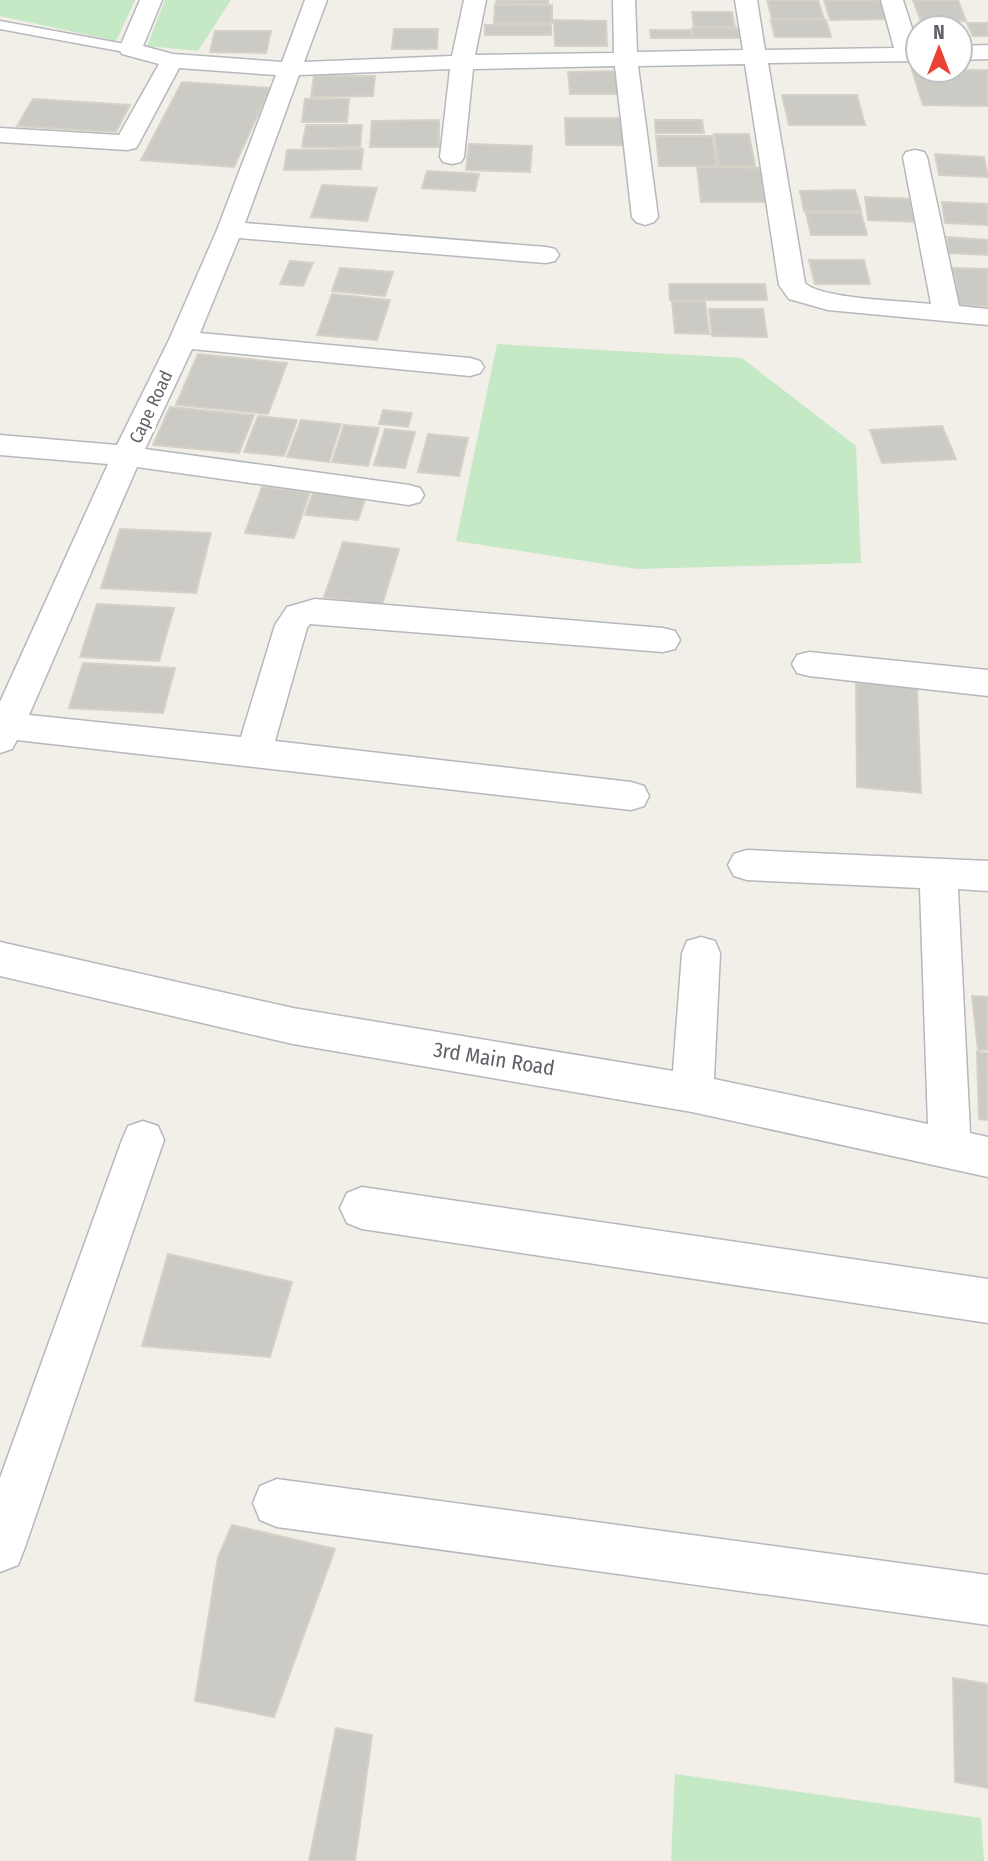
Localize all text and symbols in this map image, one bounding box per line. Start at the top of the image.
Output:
north arrow [904,14,974,84]
text: N [933,21,945,44]
street label: Cape Road [125,367,177,447]
street label: 3rd Main Road [431,1037,557,1081]

